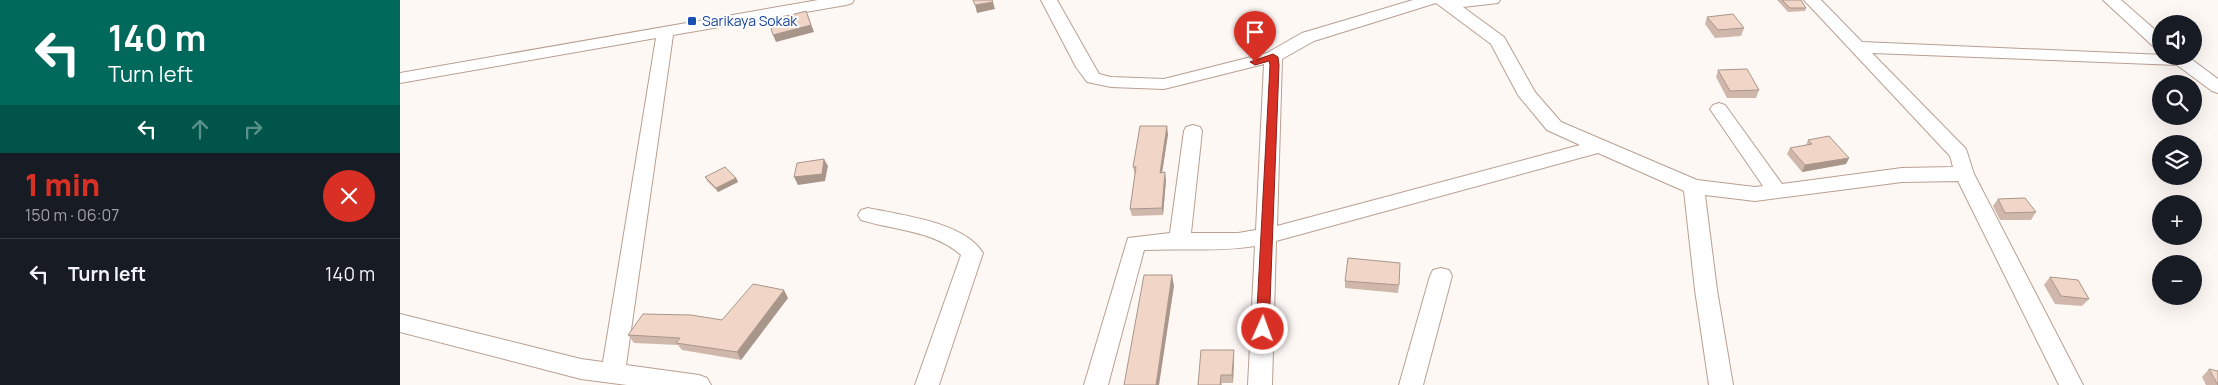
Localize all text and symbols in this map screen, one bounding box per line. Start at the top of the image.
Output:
place label: Sarikaya Sokak [702,11,798,30]
pin [1234,11,1276,62]
text: 140 m [108,14,206,62]
marker: Sarikaya Sokak [686,15,698,27]
map controls [2152,15,2202,305]
button: sound [2152,15,2202,65]
icon: arrive [1241,18,1269,46]
icon: left [25,20,90,85]
text: Turn left [108,59,193,89]
button: search [2152,75,2202,125]
icon: left [133,115,161,143]
icon: ahead [186,115,214,143]
icon: right [239,115,267,143]
button: layers [2152,135,2202,185]
text: 1 min [25,164,100,205]
button: close [323,170,375,222]
button: + [2152,195,2202,245]
text: 150 m · 06:07 [25,204,119,226]
button: − [2152,255,2202,305]
icon: left [25,260,53,288]
text: Turn left [68,261,146,287]
text: 140 m [325,261,375,287]
position arrow [1236,302,1288,354]

